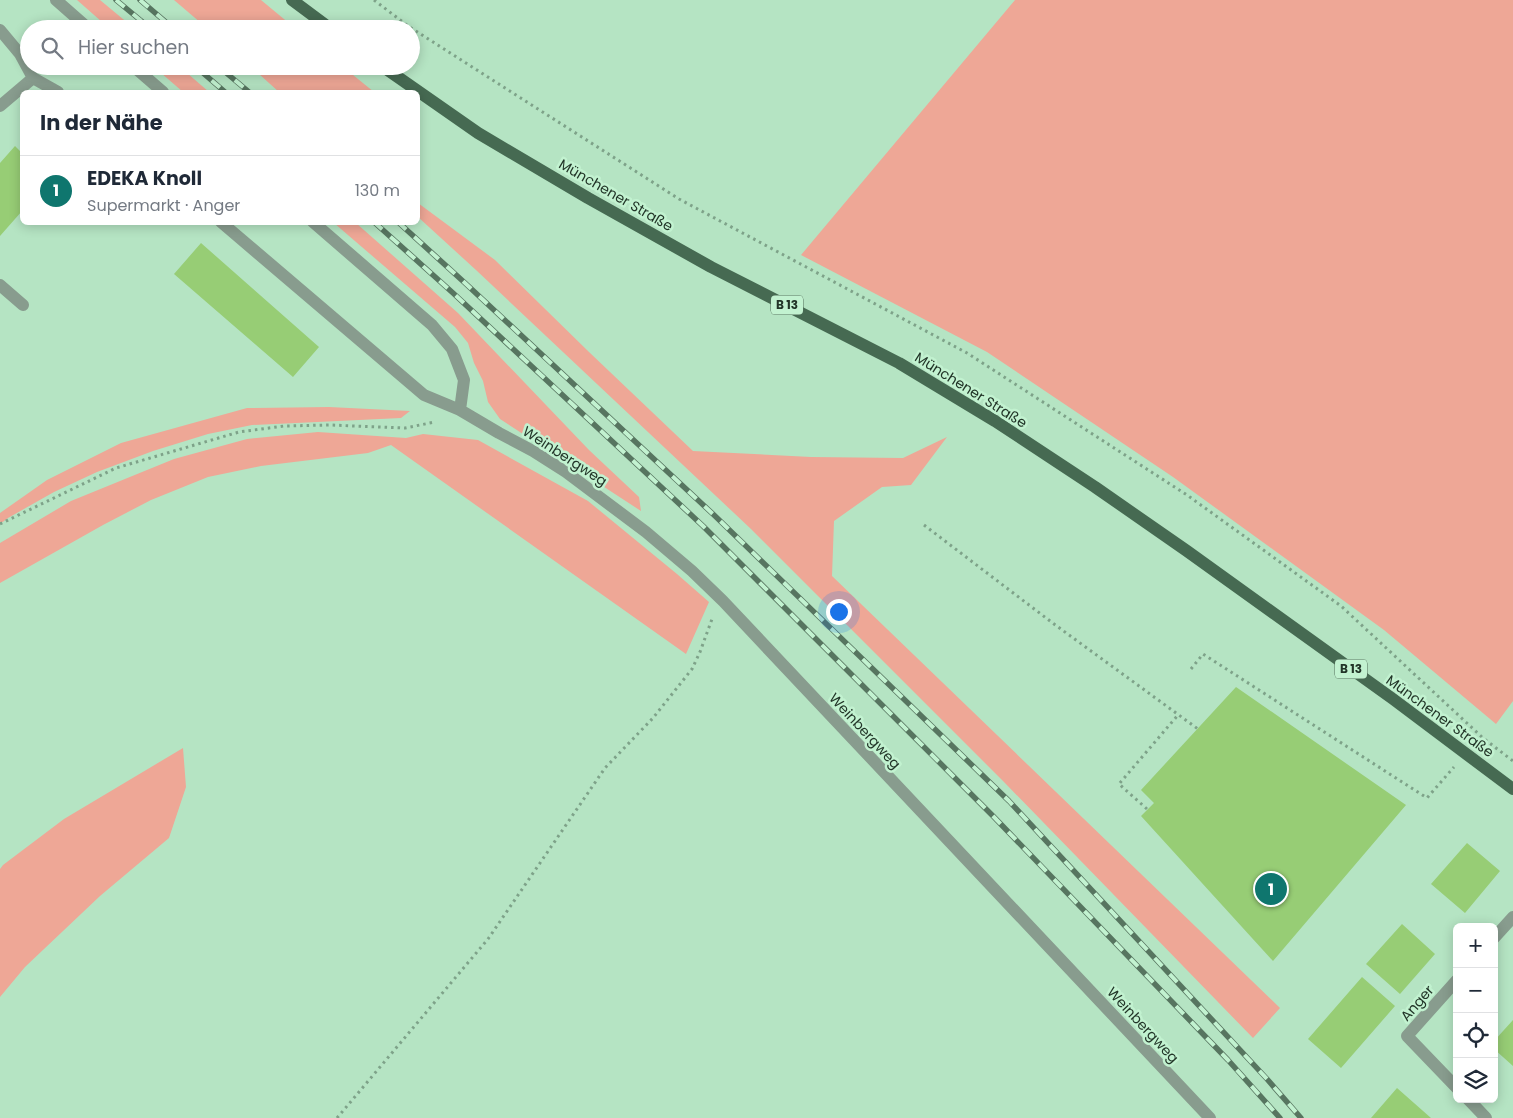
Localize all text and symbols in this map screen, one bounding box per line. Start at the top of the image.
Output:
search box [20,20,420,75]
icon: search [38,34,66,62]
text: Hier suchen [78,34,189,61]
text: In der Nähe [40,108,163,137]
street label: Münchener Straße [555,154,677,236]
text: EDEKA Knoll [87,165,202,192]
text: 1 [53,179,59,202]
text: 130 m [355,179,400,202]
text: Supermarkt · Anger [87,194,240,217]
road number: B 13 [771,296,803,314]
street label: Münchener Straße [911,347,1031,433]
street label: Weinbergweg [519,421,611,491]
your location [826,599,852,625]
road number: B 13 [1335,660,1367,679]
street label: Münchener Straße [1382,670,1498,762]
street label: Weinbergweg [825,689,905,773]
pin: 1 [1255,870,1287,908]
map controls [1453,923,1498,1103]
button: + [1453,923,1498,968]
button: − [1453,968,1498,1013]
street label: Anger [1396,981,1438,1025]
street label: Weinbergweg [1103,983,1183,1067]
button: locate [1453,1013,1498,1058]
button: layers [1453,1058,1498,1103]

